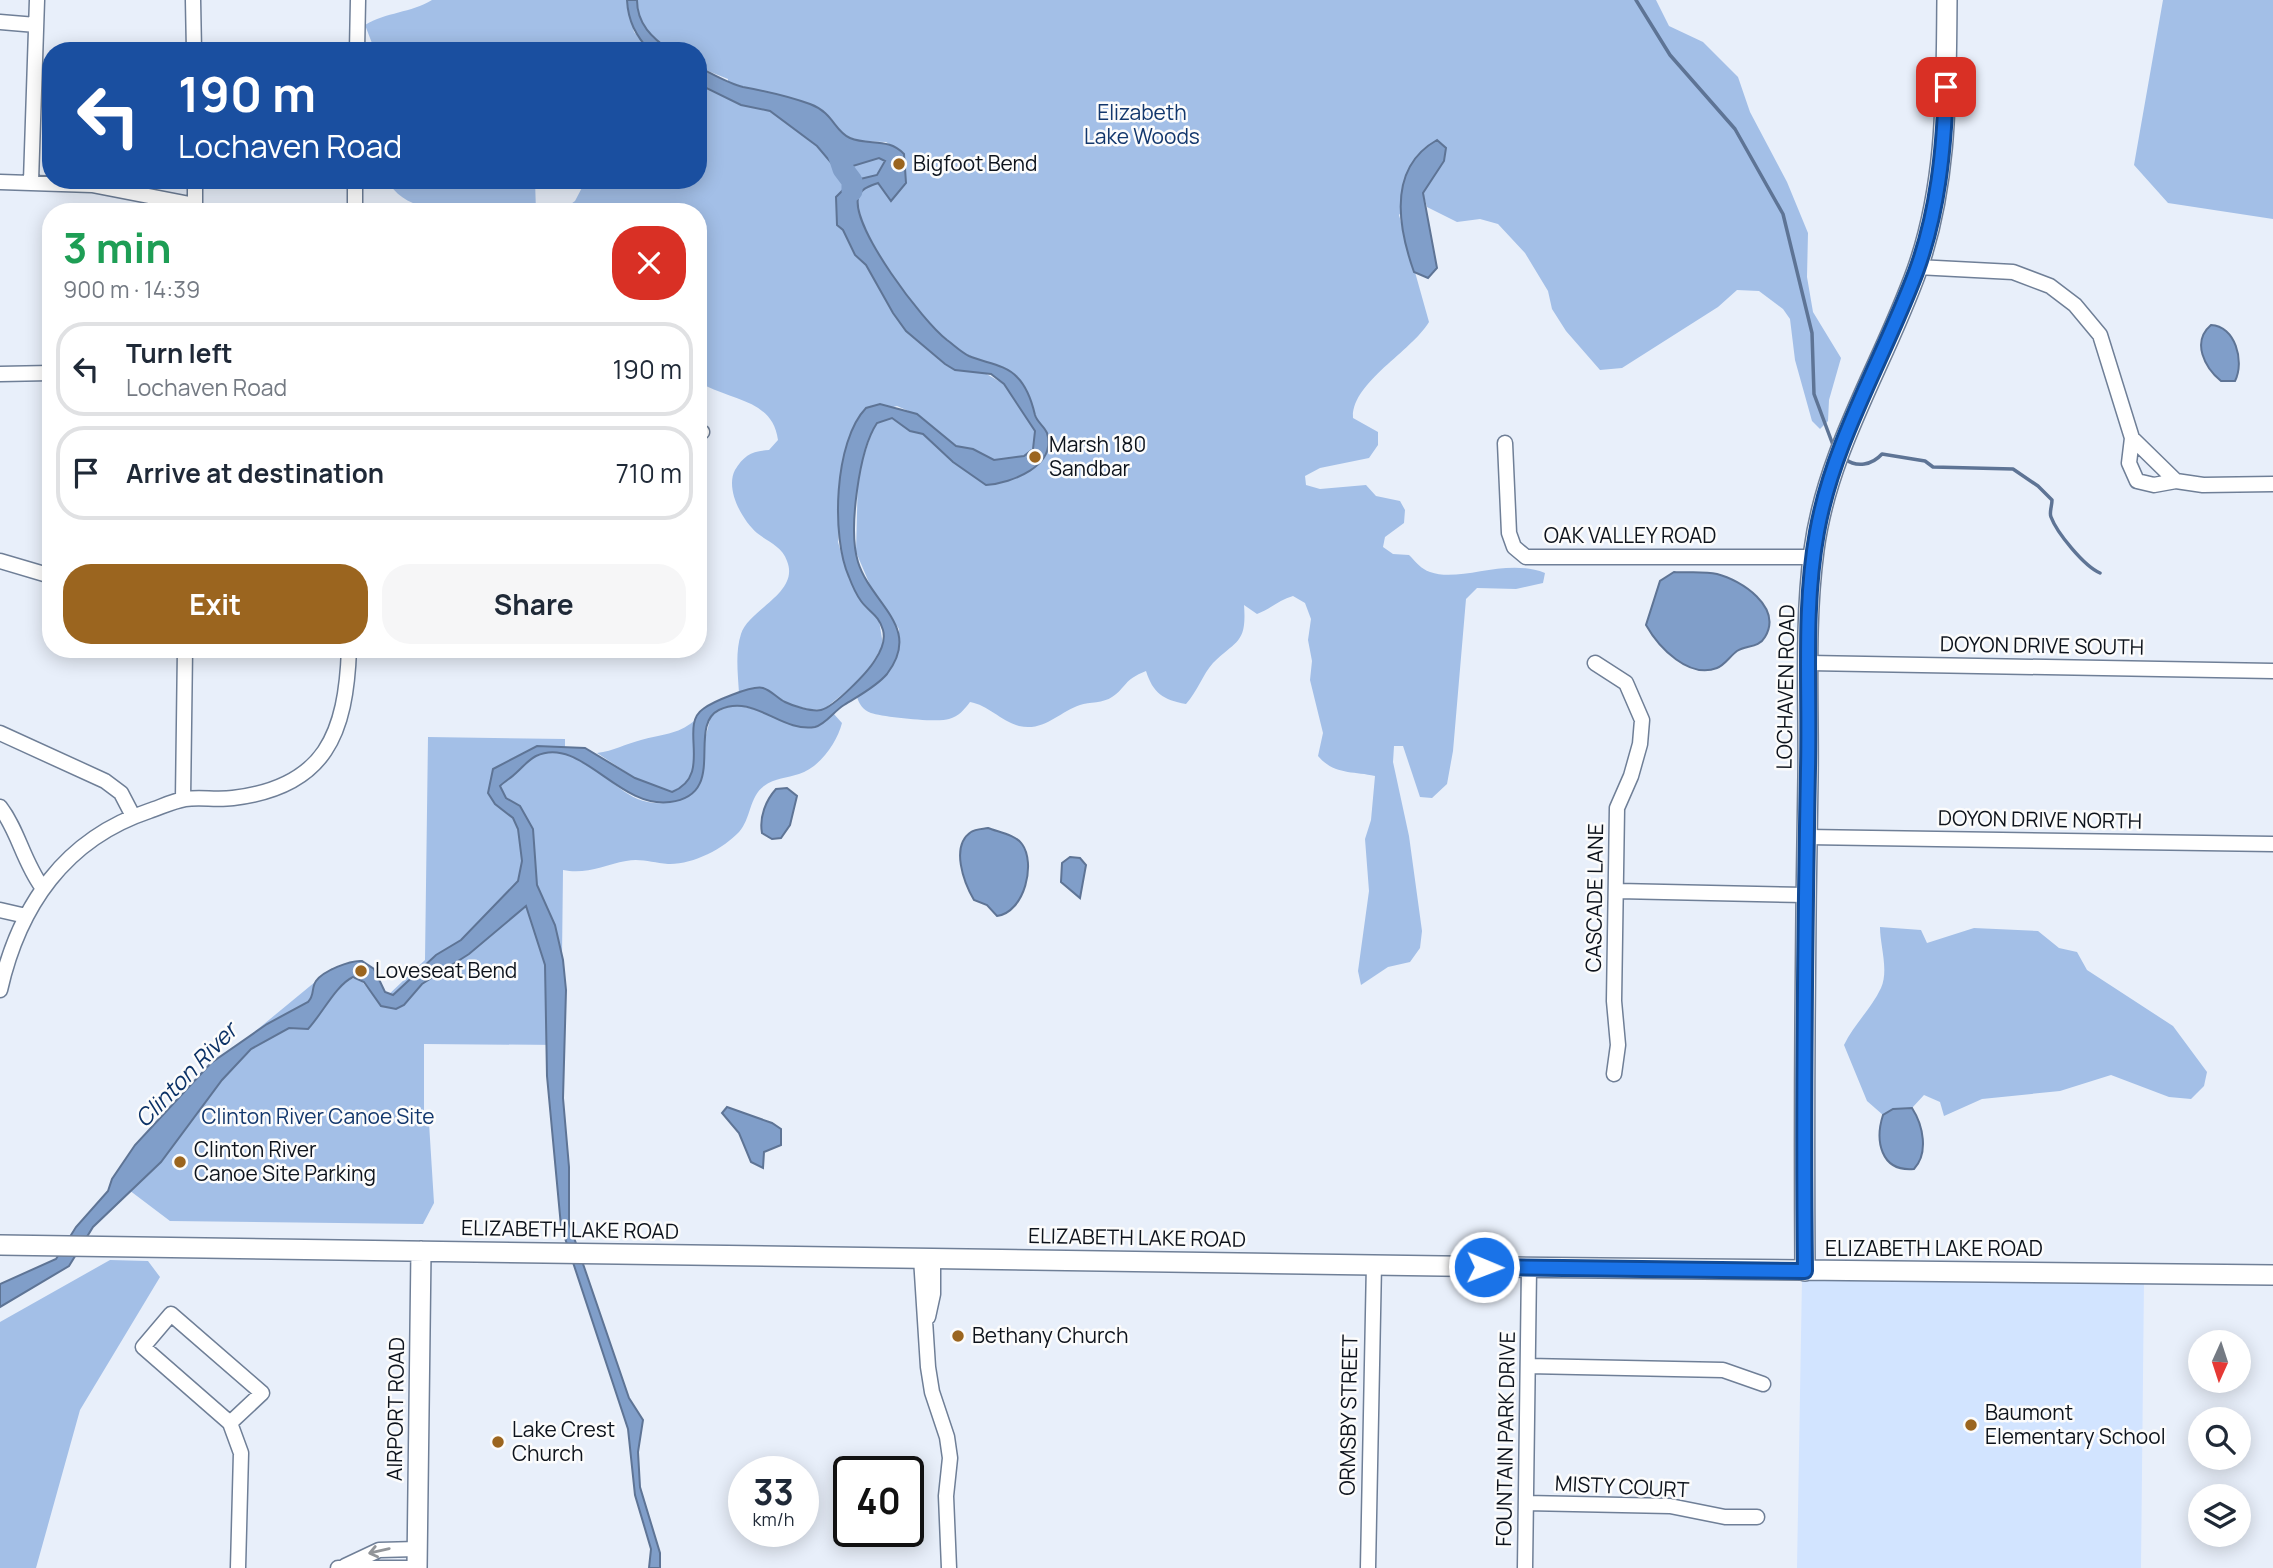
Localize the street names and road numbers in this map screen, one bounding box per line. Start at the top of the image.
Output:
street label: OAK VALLEY ROAD [1544,521,1716,549]
street label: LOCHAVEN ROAD [1770,604,1800,770]
street label: DOYON DRIVE SOUTH [1940,629,2144,661]
street label: DOYON DRIVE NORTH [1938,803,2142,835]
street label: CASCADE LANE [1579,823,1609,973]
street label: ELIZABETH LAKE ROAD [461,1213,679,1245]
street label: ELIZABETH LAKE ROAD [1028,1221,1246,1253]
street label: ELIZABETH LAKE ROAD [1825,1234,2043,1262]
street label: FOUNTAIN PARK DRIVE [1489,1331,1521,1547]
street label: ORMSBY STREET [1333,1334,1363,1496]
street label: AIRPORT ROAD [380,1337,410,1481]
street label: MISTY COURT [1554,1469,1690,1504]

